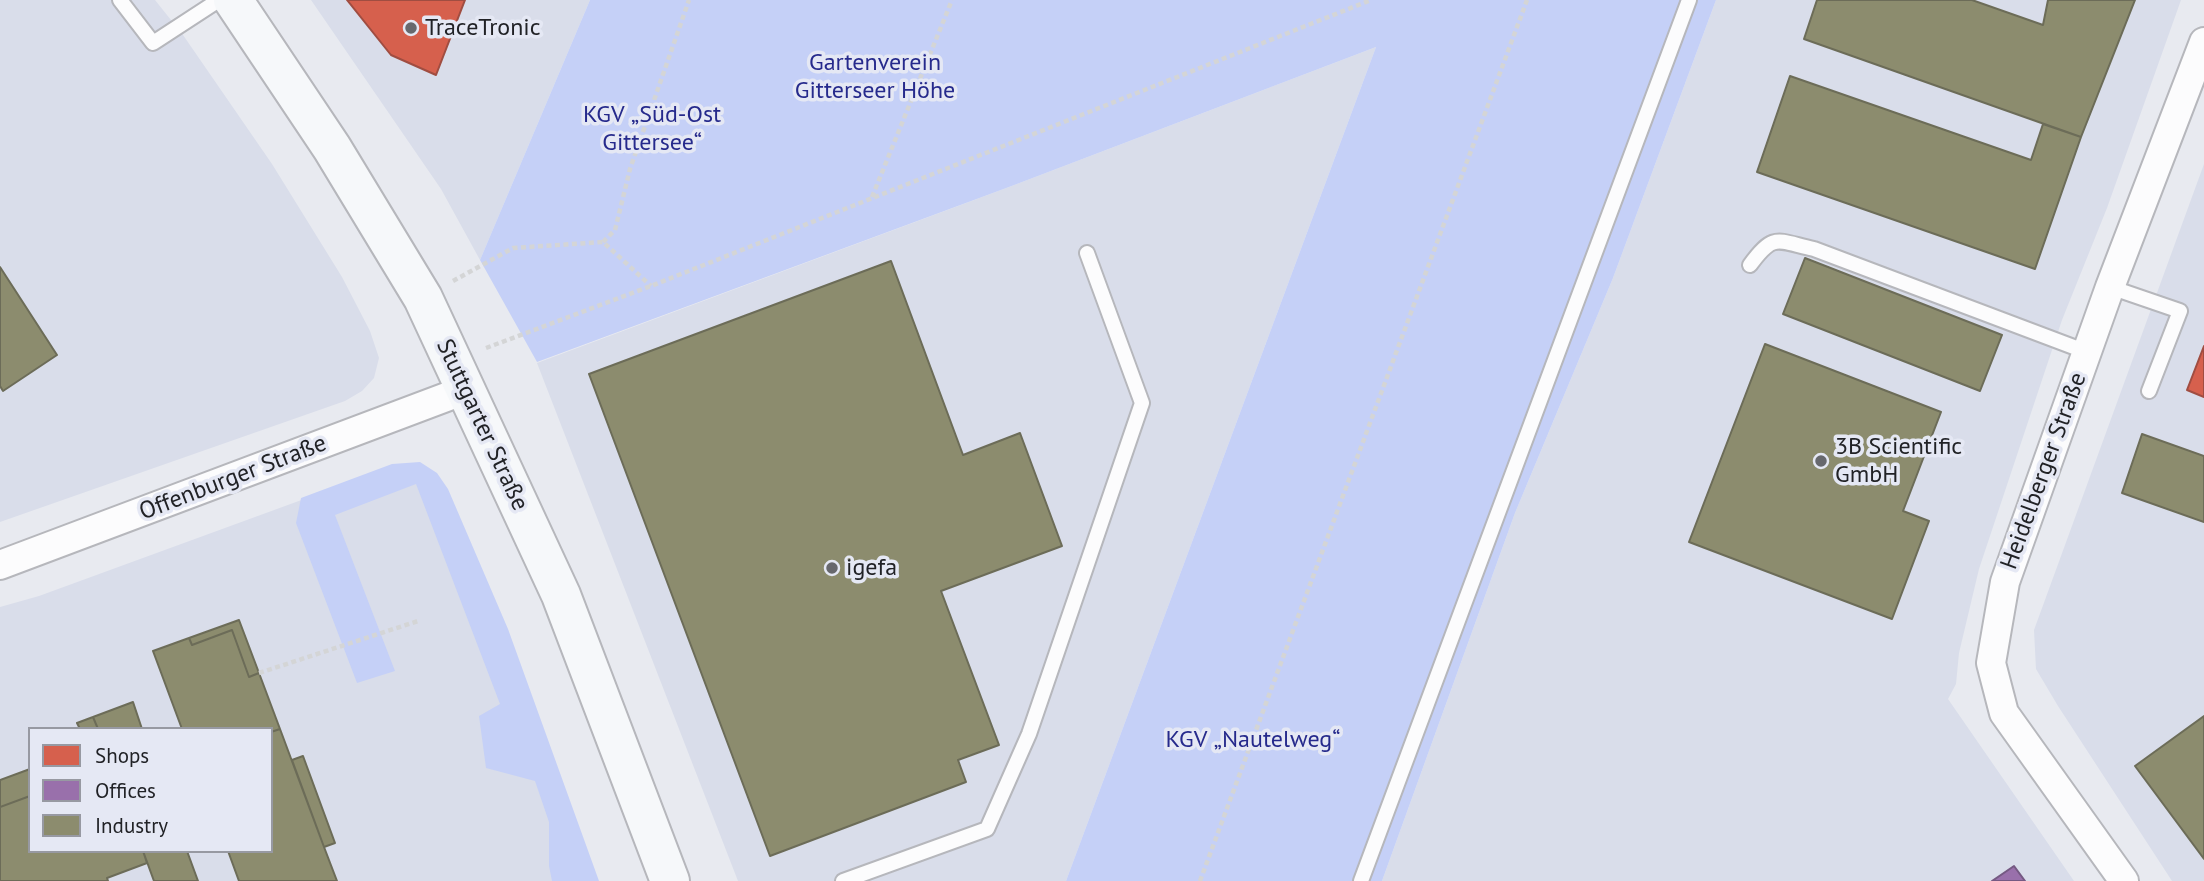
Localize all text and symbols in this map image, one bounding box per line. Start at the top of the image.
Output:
place label: TraceTronic [425,14,541,42]
marker: TraceTronic [403,20,419,36]
park label: Gartenverein Gitterseer Höhe [795,49,955,105]
park label: KGV „Süd-Ost Gittersee“ [583,101,721,157]
street label: Stuttgarter Straße [430,335,534,515]
street label: Heidelberger Straße [1995,369,2093,573]
street label: Offenburger Straße [135,429,331,527]
place label: 3B Scientific GmbH [1835,433,1962,489]
marker: 3B Scientific GmbH [1813,453,1829,469]
place label: igefa [846,554,897,582]
marker: igefa [824,560,840,576]
park label: KGV „Nautelweg“ [1166,726,1340,754]
legend [28,727,273,853]
text: Shops [95,742,149,769]
text: Offices [95,777,156,804]
text: Industry [95,812,168,839]

